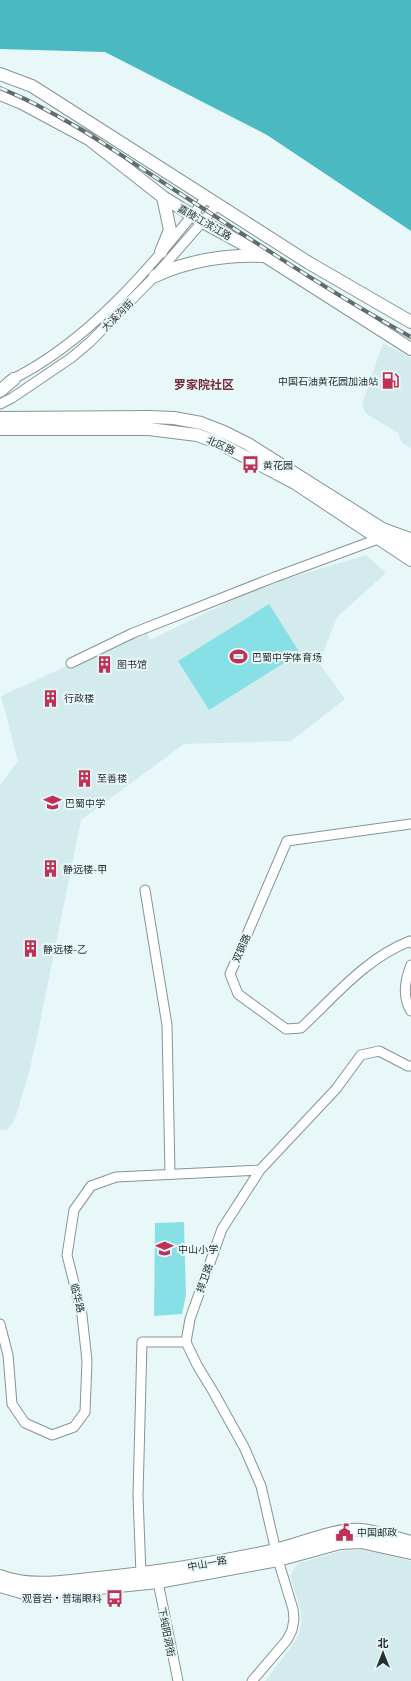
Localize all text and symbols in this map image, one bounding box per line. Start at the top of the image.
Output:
street label: 嘉陵江滨江路 [175,202,234,244]
street label: 大溪沟街 [99,297,137,335]
fuel station icon: 中国石油黄花园加油站 [381,371,401,391]
place label: 中国石油黄花园加油站 [278,375,378,389]
district label: 罗家院社区 [174,377,234,393]
street label: 北区路 [204,433,237,458]
bus stop icon: 黄花园 [240,455,260,475]
place label: 黄花园 [263,459,293,473]
sports icon: 巴蜀中学体育场 [229,647,249,667]
place label: 巴蜀中学体育场 [252,651,322,665]
building icon: 图书馆 [94,654,114,674]
place label: 图书馆 [117,658,147,672]
building icon: 行政楼 [41,688,61,708]
place label: 行政楼 [64,692,94,706]
building icon: 至善楼 [74,768,94,788]
place label: 至善楼 [97,772,127,786]
school or university icon: 巴蜀中学 [42,793,62,813]
place label: 巴蜀中学 [65,797,105,811]
building icon: 静远楼-甲 [40,859,60,879]
place label: 静远楼-甲 [63,863,107,877]
street label: 双钢路 [230,932,254,965]
building icon: 静远楼-乙 [20,939,40,959]
place label: 静远楼-乙 [43,943,87,957]
school or university icon: 中山小学 [155,1239,175,1259]
place label: 中山小学 [178,1243,218,1257]
street label: 捍卫路 [193,1262,216,1295]
street label: 临华路 [67,1282,87,1314]
public building icon: 中国邮政 [334,1522,354,1542]
place label: 中国邮政 [357,1526,397,1540]
street label: 中山一路 [186,1553,228,1575]
bus stop icon: 观音岩‧普瑞眼科 [105,1588,125,1608]
place label: 观音岩‧普瑞眼科 [22,1592,102,1606]
street label: 下纯阳洞街 [154,1606,178,1658]
north arrow [363,1633,403,1673]
text: 北 [378,1636,389,1651]

